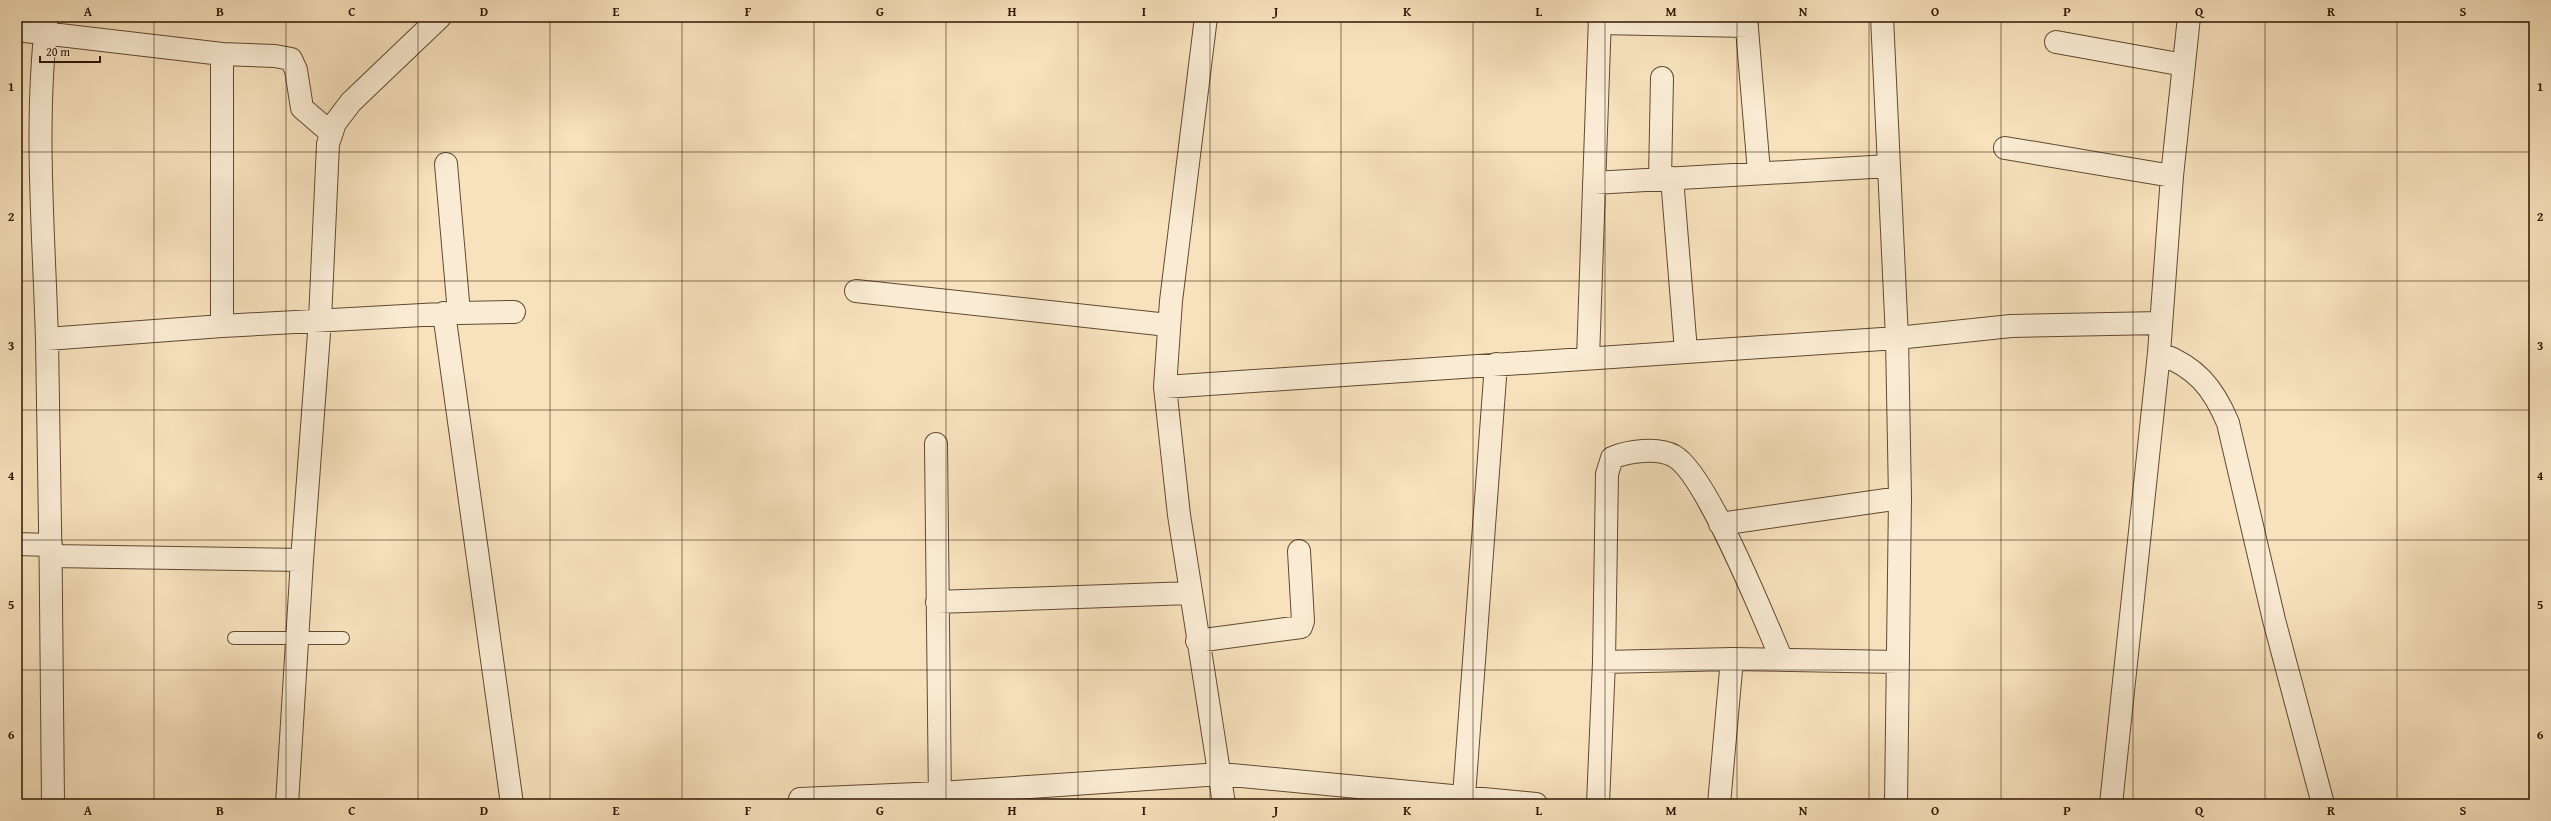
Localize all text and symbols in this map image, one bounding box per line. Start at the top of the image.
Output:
text: A [84,2,93,21]
text: B [216,2,224,21]
text: C [348,2,356,21]
text: D [480,2,488,21]
text: E [613,2,620,21]
text: F [745,2,752,21]
text: G [876,2,884,21]
text: H [1007,2,1017,21]
text: I [1142,2,1146,21]
text: J [1272,2,1279,21]
text: K [1403,2,1412,21]
text: L [1536,2,1543,21]
text: M [1665,2,1677,21]
text: N [1799,2,1808,21]
text: O [1931,2,1939,21]
text: P [2063,2,2071,21]
text: Q [2195,2,2205,21]
text: R [2327,2,2336,21]
text: S [2460,2,2467,21]
scale bar [40,38,100,64]
text: 20 m [46,43,70,60]
text: 1 [8,77,14,96]
text: 1 [2537,77,2543,96]
text: 2 [8,207,15,226]
text: 2 [2537,207,2544,226]
text: 3 [8,336,14,355]
text: 3 [2537,336,2543,355]
text: 4 [8,466,15,485]
text: 4 [2537,466,2544,485]
text: 5 [8,595,15,614]
text: 5 [2537,595,2544,614]
text: 6 [8,725,15,744]
text: 6 [2537,725,2544,744]
text: A [84,801,93,820]
text: B [216,801,224,820]
text: C [348,801,356,820]
text: D [480,801,488,820]
text: E [613,801,620,820]
text: F [745,801,752,820]
text: G [876,801,884,820]
text: H [1007,801,1017,820]
text: I [1142,801,1146,820]
text: J [1272,801,1279,820]
text: K [1403,801,1412,820]
text: L [1536,801,1543,820]
text: M [1665,801,1677,820]
text: N [1799,801,1808,820]
text: O [1931,801,1939,820]
text: P [2063,801,2071,820]
text: Q [2195,801,2205,820]
text: R [2327,801,2336,820]
text: S [2460,801,2467,820]

